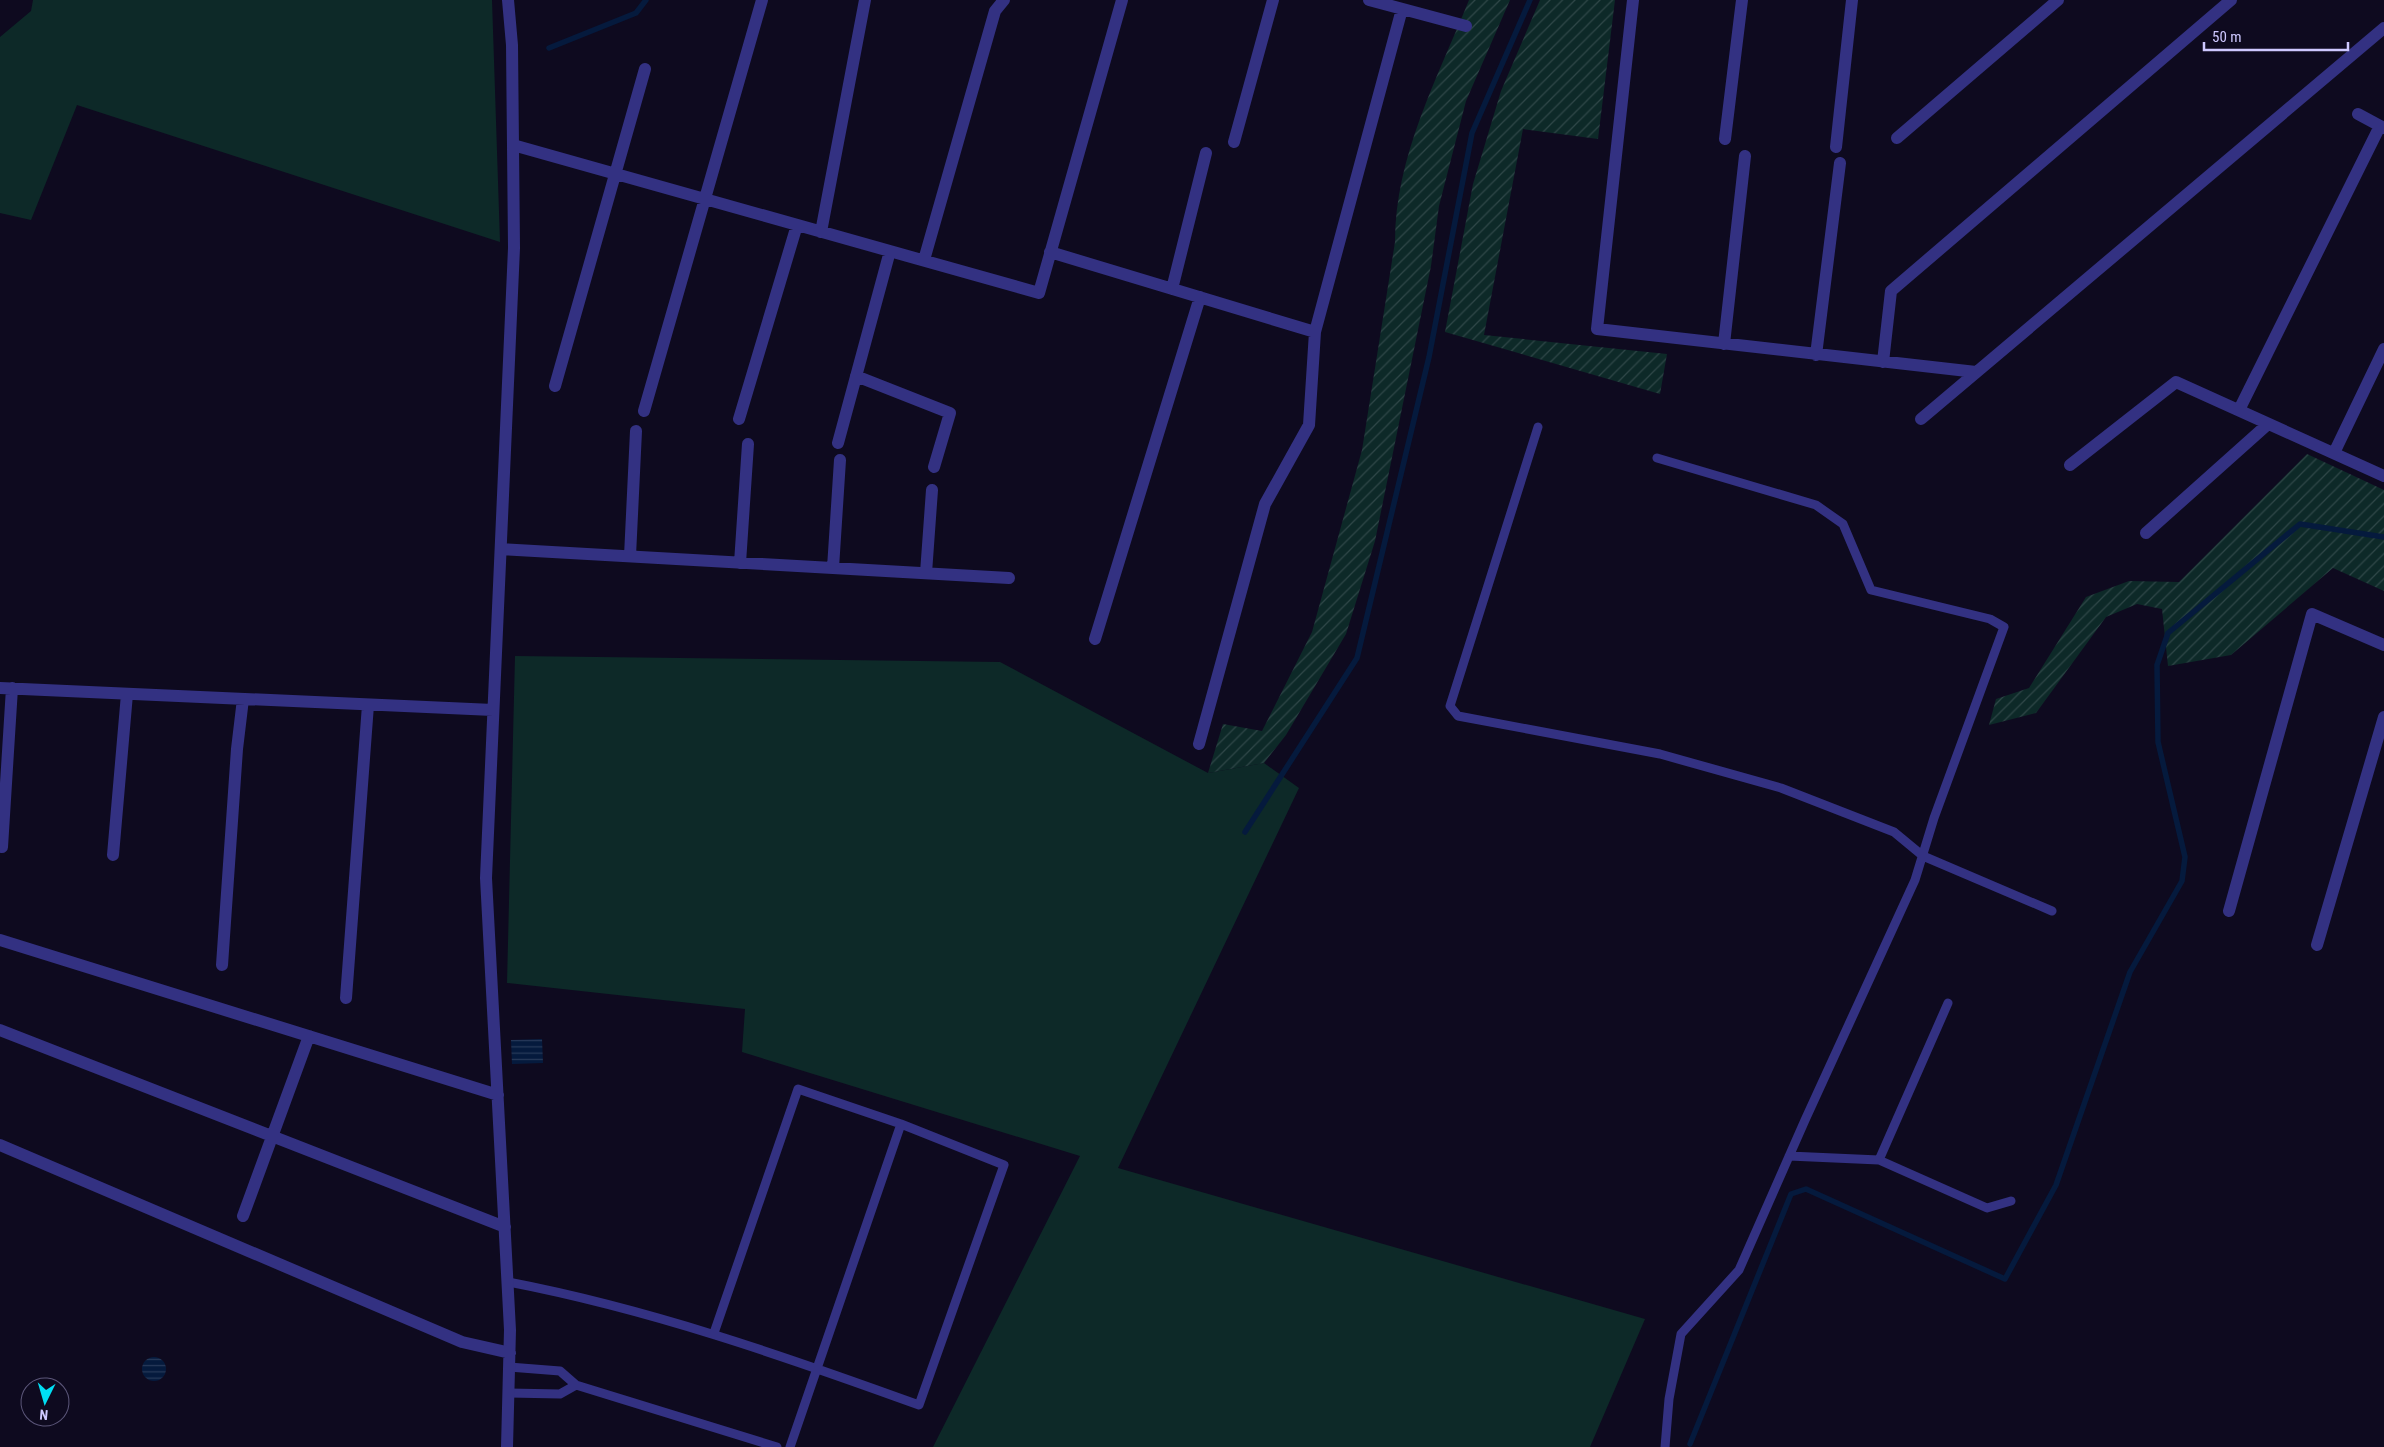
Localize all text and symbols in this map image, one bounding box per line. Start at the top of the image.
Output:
scale bar [2204,20,2348,52]
text: 50 m [2212,28,2242,46]
north arrow [20,1377,70,1427]
text: N [39,1407,49,1423]

